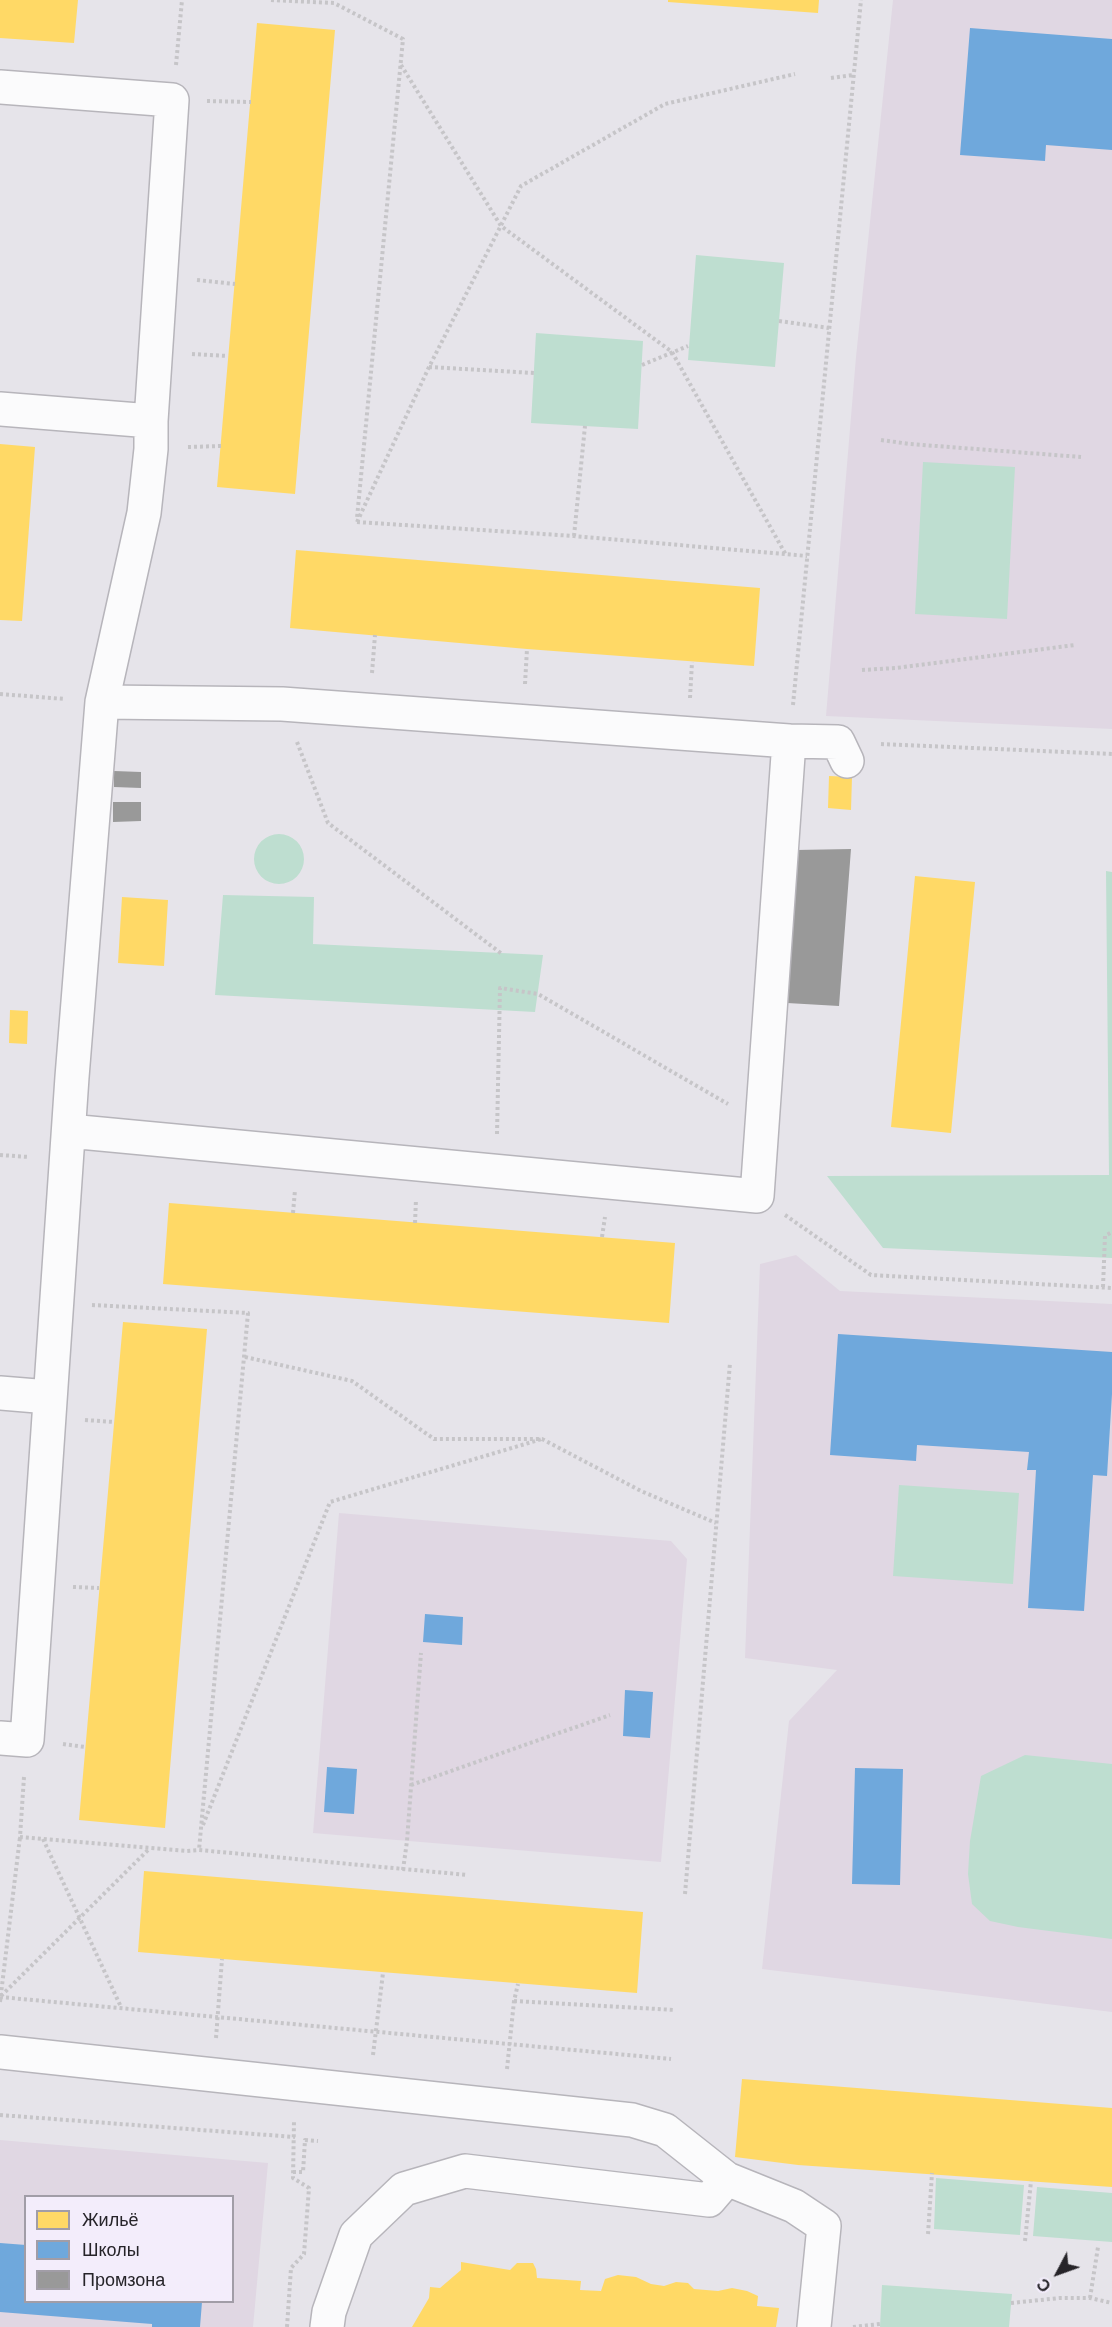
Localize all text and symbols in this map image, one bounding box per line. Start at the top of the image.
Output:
legend [24,2195,234,2303]
text: Жильё [82,2210,139,2230]
text: Школы [82,2240,140,2260]
north arrow [1028,2243,1088,2303]
text: Промзона [82,2270,165,2290]
text: С [1034,2275,1054,2295]

